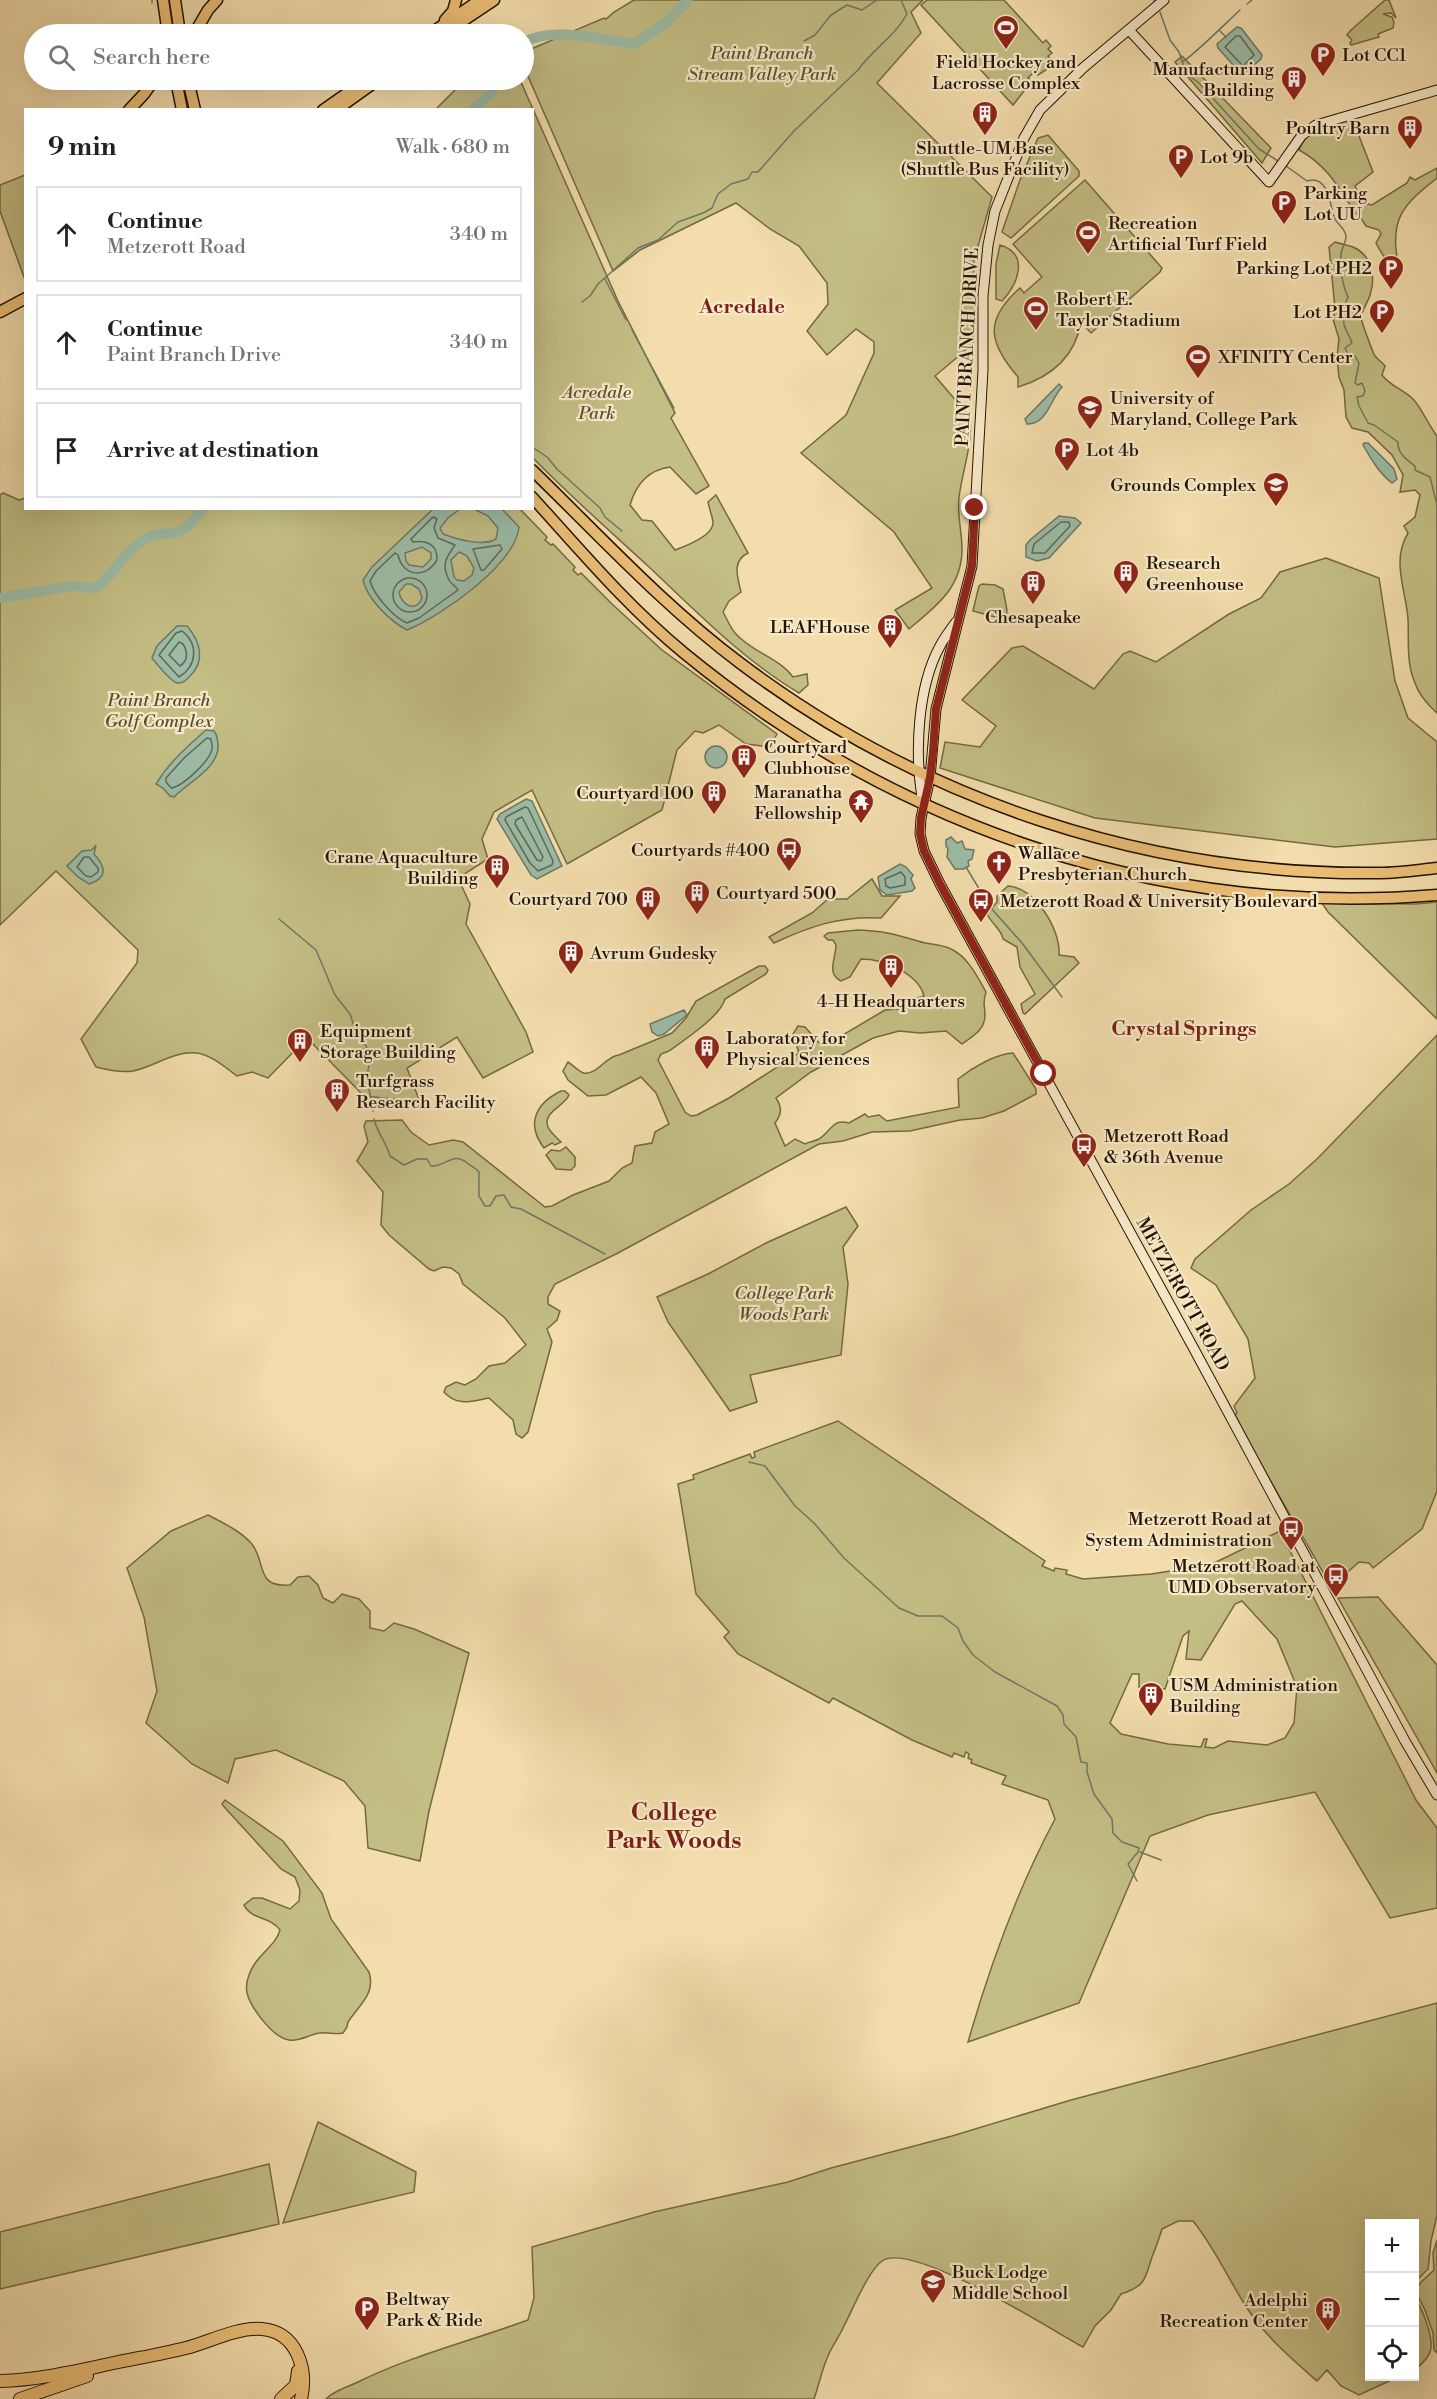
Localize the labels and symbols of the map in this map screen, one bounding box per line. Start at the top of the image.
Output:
sports icon: Field Hockey and Lacrosse Complex [991,13,1021,51]
parking icon: Lot CC1 [1308,40,1338,78]
park label: Paint Branch Stream Valley Park [687,42,837,86]
place label: Lot CC1 [1342,44,1407,67]
place label: Field Hockey and Lacrosse Complex [932,51,1081,95]
place label: Manufacturing Building [1153,58,1275,102]
building icon: Manufacturing Building [1279,64,1309,102]
building icon: Shuttle-UM Base (Shuttle Bus Facility) [970,99,1000,137]
building icon: Poultry Barn [1395,113,1425,151]
place label: Poultry Barn [1285,117,1390,140]
place label: Shuttle-UM Base (Shuttle Bus Facility) [900,137,1070,181]
parking icon: Lot 9b [1166,142,1196,180]
place label: Lot 9b [1200,146,1253,169]
place label: Parking Lot UU [1304,182,1368,226]
parking icon: Parking Lot UU [1269,188,1299,226]
place label: Recreation Artificial Turf Field [1107,212,1268,256]
sports icon: Recreation Artificial Turf Field [1073,218,1103,256]
street label: PAINT BRANCH DRIVE [951,247,984,447]
parking icon: Parking Lot PH2 [1376,253,1406,291]
place label: Parking Lot PH2 [1236,257,1372,280]
place label: Robert E. Taylor Stadium [1056,288,1181,332]
sports icon: Robert E. Taylor Stadium [1021,294,1051,332]
district label: Acredale [698,295,785,320]
parking icon: Lot PH2 [1367,297,1397,335]
place label: Lot PH2 [1293,301,1362,324]
sports icon: XFINITY Center [1183,342,1213,380]
place label: XFINITY Center [1217,346,1353,369]
park label: Acredale Park [561,381,632,425]
place label: University of Maryland, College Park [1110,387,1299,431]
school or university icon: University of Maryland, College Park [1075,393,1105,431]
parking icon: Lot 4b [1052,435,1082,473]
place label: Lot 4b [1086,439,1139,462]
school or university icon: Grounds Complex [1261,470,1291,508]
place label: Grounds Complex [1110,474,1257,497]
route end [961,494,987,520]
place label: Research Greenhouse [1146,552,1244,596]
building icon: Research Greenhouse [1111,558,1141,596]
building icon: Chesapeake [1018,568,1048,606]
place label: Chesapeake [985,606,1081,629]
building icon: LEAFHouse [875,612,905,650]
place label: LEAFHouse [770,616,870,639]
park label: Paint Branch Golf Complex [105,689,214,733]
place label: Courtyard Clubhouse [764,736,850,780]
building icon: Courtyard Clubhouse [729,742,759,780]
building icon: Courtyard 100 [699,778,729,816]
place label: Maranatha Fellowship [754,781,843,825]
place label: Courtyard 100 [576,782,694,805]
temple icon: Maranatha Fellowship [846,787,876,825]
bus stop icon: Courtyards #400 [774,835,804,873]
place label: Courtyards #400 [631,839,770,862]
place label: Wallace Presbyterian Church [1017,842,1188,886]
place label: Crane Aquaculture Building [325,846,479,890]
church icon: Wallace Presbyterian Church [984,848,1014,886]
building icon: Crane Aquaculture Building [482,852,512,890]
building icon: Courtyard 500 [682,878,712,916]
place label: Courtyard 500 [716,882,837,905]
building icon: Courtyard 700 [633,884,663,922]
bus stop icon: Metzerott Road & University Boulevard [966,886,996,924]
place label: Courtyard 700 [509,888,628,911]
place label: Metzerott Road & University Boulevard [1000,890,1318,913]
building icon: Avrum Gudesky [556,938,586,976]
place label: Avrum Gudesky [589,942,717,965]
building icon: 4-H Headquarters [876,952,906,990]
place label: 4-H Headquarters [817,990,965,1013]
district label: Crystal Springs [1111,1017,1257,1042]
place label: Equipment Storage Building [320,1020,456,1064]
building icon: Equipment Storage Building [285,1026,315,1064]
place label: Laboratory for Physical Sciences [726,1027,870,1071]
building icon: Laboratory for Physical Sciences [692,1033,722,1071]
route start [1030,1060,1056,1086]
place label: Turfgrass Research Facility [356,1070,496,1114]
building icon: Turfgrass Research Facility [322,1076,352,1114]
place label: Metzerott Road & 36th Avenue [1104,1125,1230,1169]
bus stop icon: Metzerott Road & 36th Avenue [1069,1131,1099,1169]
street label: METZEROTT ROAD [1131,1213,1234,1375]
park label: College Park Woods Park [734,1282,834,1326]
place label: Metzerott Road at System Administration [1085,1508,1273,1552]
bus stop icon: Metzerott Road at System Administration [1276,1514,1306,1552]
place label: Metzerott Road at UMD Observatory [1168,1555,1317,1599]
bus stop icon: Metzerott Road at UMD Observatory [1321,1561,1351,1599]
place label: USM Administration Building [1169,1674,1338,1718]
building icon: USM Administration Building [1136,1680,1166,1718]
district label: College Park Woods [606,1798,742,1856]
place label: Buck Lodge Middle School [951,2261,1069,2305]
school or university icon: Buck Lodge Middle School [918,2267,948,2305]
place label: Beltway Park & Ride [385,2288,483,2332]
place label: Adelphi Recreation Center [1160,2289,1308,2333]
parking icon: Beltway Park & Ride [352,2294,382,2332]
building icon: Adelphi Recreation Center [1313,2295,1343,2333]

